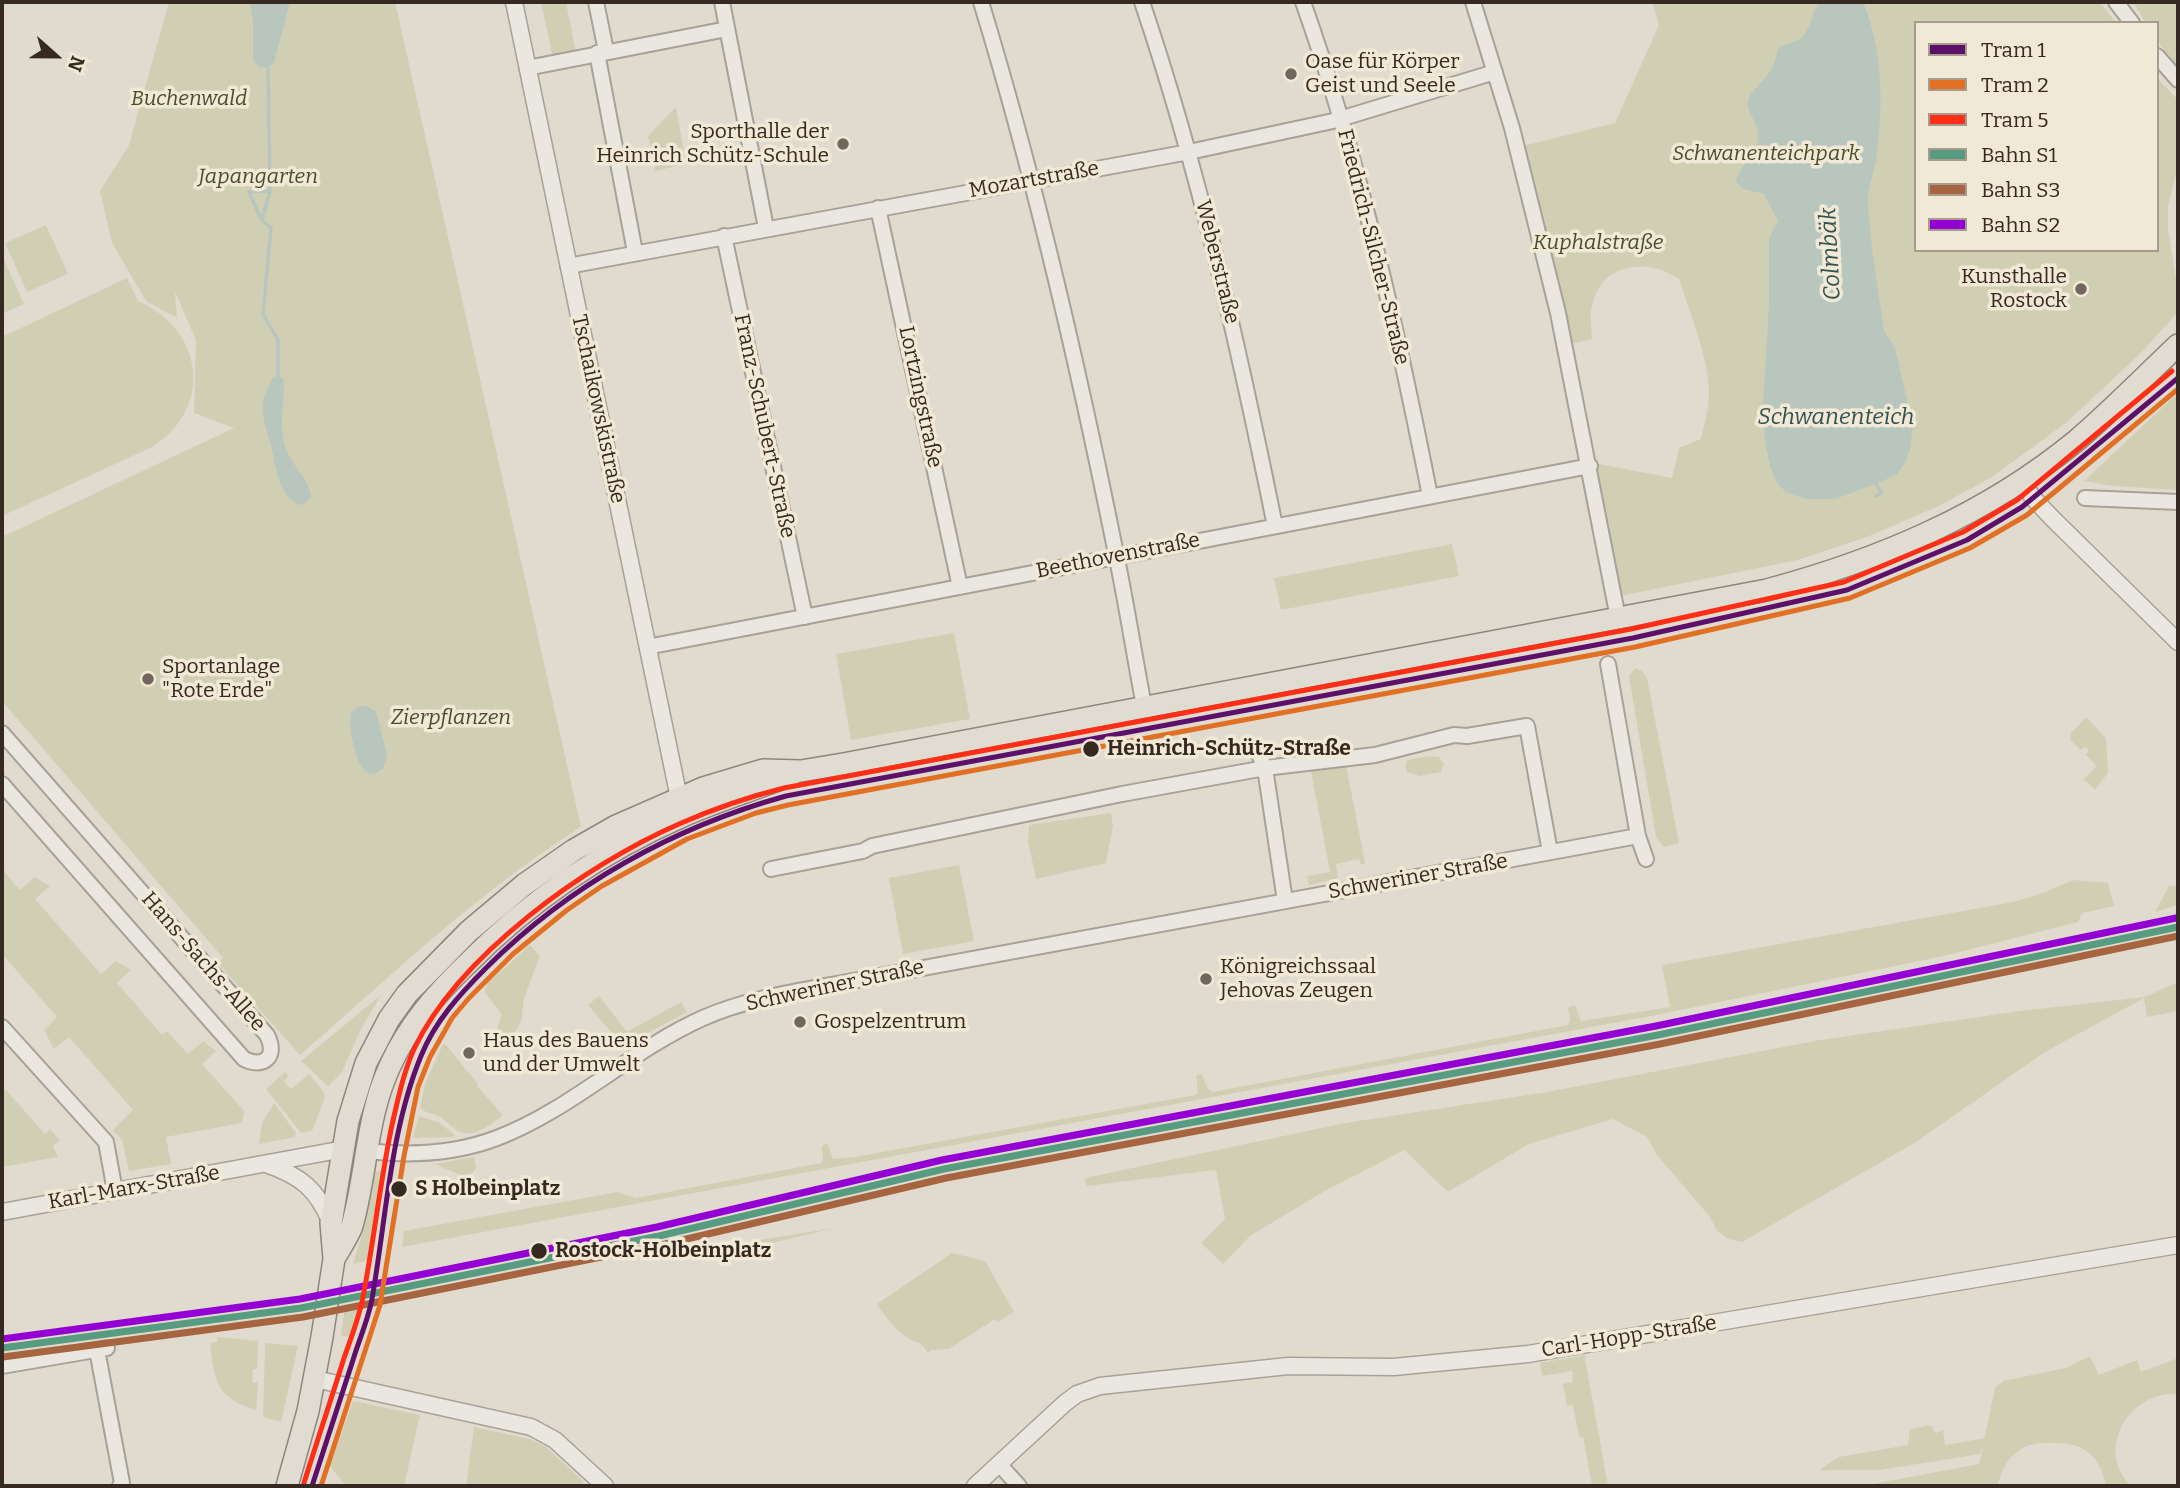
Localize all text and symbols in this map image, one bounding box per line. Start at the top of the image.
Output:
north arrow [21,21,91,91]
legend [1914,21,2159,252]
text: Tram 1 [1981,37,2046,63]
place label: Oase für Körper Geist und Seele [1305,49,1460,99]
text: N [63,53,89,75]
marker: Oase für Körper Geist und Seele [1283,66,1299,82]
text: Tram 2 [1981,72,2049,98]
park label: Buchenwald [131,86,247,112]
text: Tram 5 [1981,107,2048,133]
place label: Sporthalle der Heinrich Schütz-Schule [596,119,829,169]
street label: Friedrich-Silcher-Straße [1331,127,1415,367]
marker: Sporthalle der Heinrich Schütz-Schule [835,136,851,152]
park label: Schwanenteichpark [1672,141,1860,167]
text: Bahn S1 [1981,142,2057,168]
street label: Mozartstraße [967,156,1101,204]
park label: Japangarten [198,164,318,190]
text: Bahn S3 [1981,177,2061,203]
street label: Weberstraße [1189,197,1245,327]
water label: Colmbäk [1815,207,1847,301]
text: Bahn S2 [1981,212,2060,238]
park label: Kuphalstraße [1533,230,1663,256]
place label: Kunsthalle Rostock [1961,264,2067,314]
marker: Kunsthalle Rostock [2073,281,2089,297]
street label: Tschaikowskistraße [566,312,630,506]
street label: Franz-Schubert-Straße [728,312,800,540]
street label: Lortzingstraße [893,324,947,470]
water label: Schwanenteich [1758,404,1914,432]
street label: Beethovenstraße [1034,528,1202,584]
place label: Sportanlage "Rote Erde" [162,654,280,704]
marker: Sportanlage "Rote Erde" [140,671,156,687]
park label: Zierpflanzen [391,705,511,731]
place label: Heinrich-Schütz-Straße [1107,736,1351,762]
marker: Heinrich-Schütz-Straße [1081,739,1101,759]
street label: Schweriner Straße [1326,849,1510,905]
street label: Hans-Sachs-Allee [136,887,270,1037]
place label: Königreichssaal Jehovas Zeugen [1220,954,1376,1004]
street label: Schweriner Straße [744,955,926,1017]
marker: Königreichssaal Jehovas Zeugen [1198,971,1214,987]
place label: Gospelzentrum [814,1009,966,1035]
marker: Gospelzentrum [792,1014,808,1030]
place label: Haus des Bauens und der Umwelt [483,1028,649,1078]
marker: Haus des Bauens und der Umwelt [461,1045,477,1061]
street label: Karl-Marx-Straße [46,1160,222,1216]
place label: S Holbeinplatz [415,1176,560,1202]
marker: S Holbeinplatz [389,1179,409,1199]
place label: Rostock-Holbeinplatz [555,1238,771,1264]
marker: Rostock-Holbeinplatz [529,1241,549,1261]
street label: Carl-Hopp-Straße [1540,1311,1718,1363]

